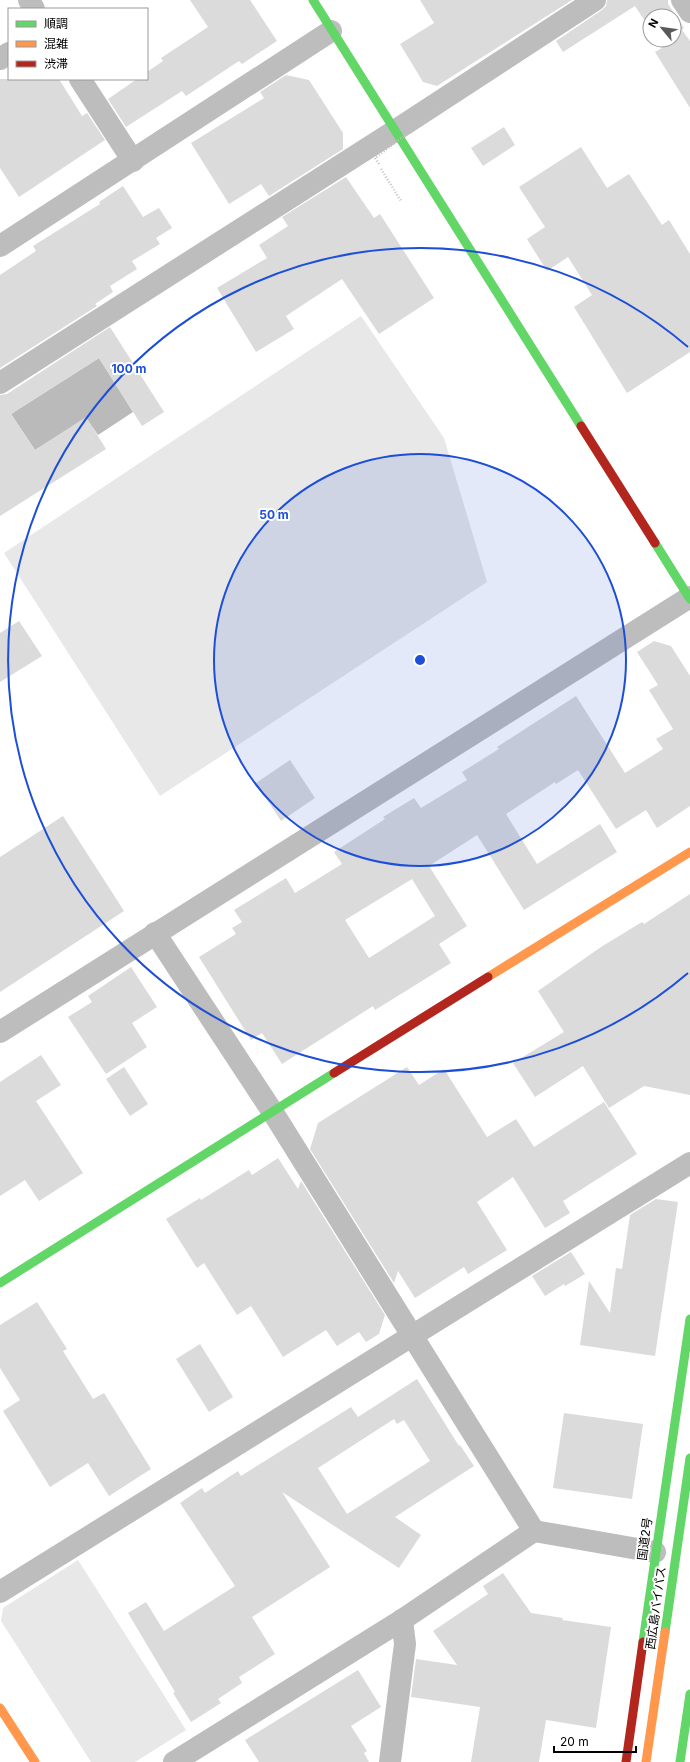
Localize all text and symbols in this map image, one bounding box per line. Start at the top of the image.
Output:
legend [8,8,148,80]
north arrow [642,8,682,48]
text: 順調 [44,16,68,31]
text: N [645,16,661,30]
text: 混雑 [44,36,68,51]
text: 渋滞 [44,56,68,71]
text: 100 m [111,361,147,376]
text: 50 m [259,507,289,522]
centre of rings [413,653,427,667]
street label: 国道2号 [634,1516,655,1561]
street label: 西広島バイパス [642,1565,669,1650]
scale bar [554,1728,636,1754]
text: 20 m [560,1734,589,1749]

